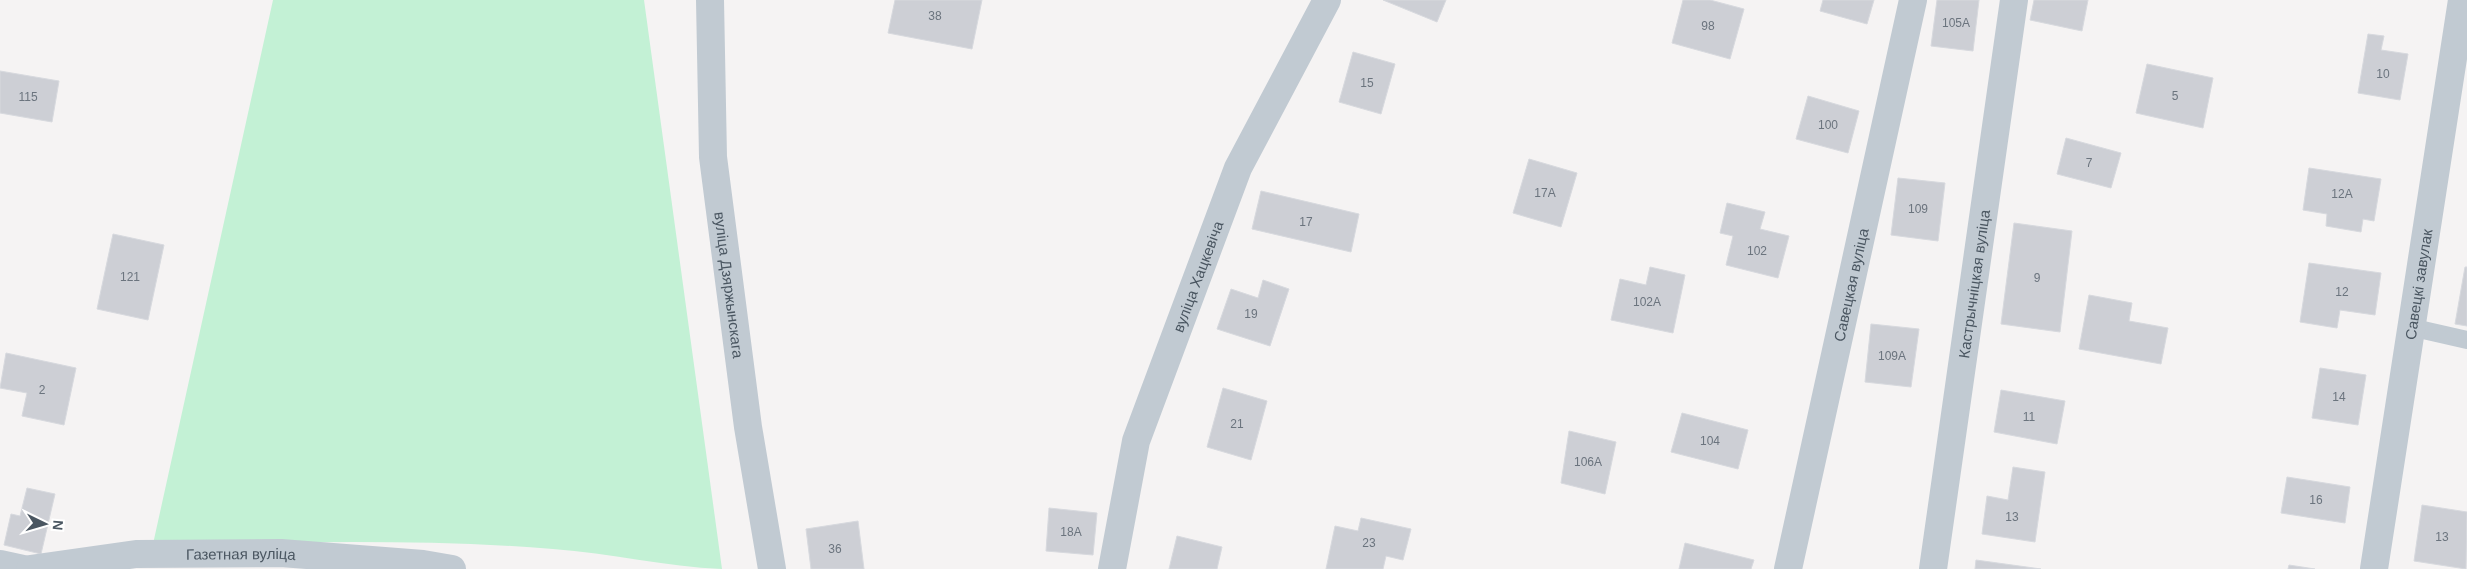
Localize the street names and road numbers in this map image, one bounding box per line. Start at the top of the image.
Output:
street label: Кастрычніцкая вуліца [1955,208,1993,359]
street label: вуліца Дзяржынскага [712,211,748,360]
street label: вуліца Хацкевіча [1169,218,1226,334]
street label: Савецкая вуліца [1830,226,1871,343]
street label: Савецкі завулак [2401,227,2435,341]
street label: Газетная вуліца [186,544,297,563]

